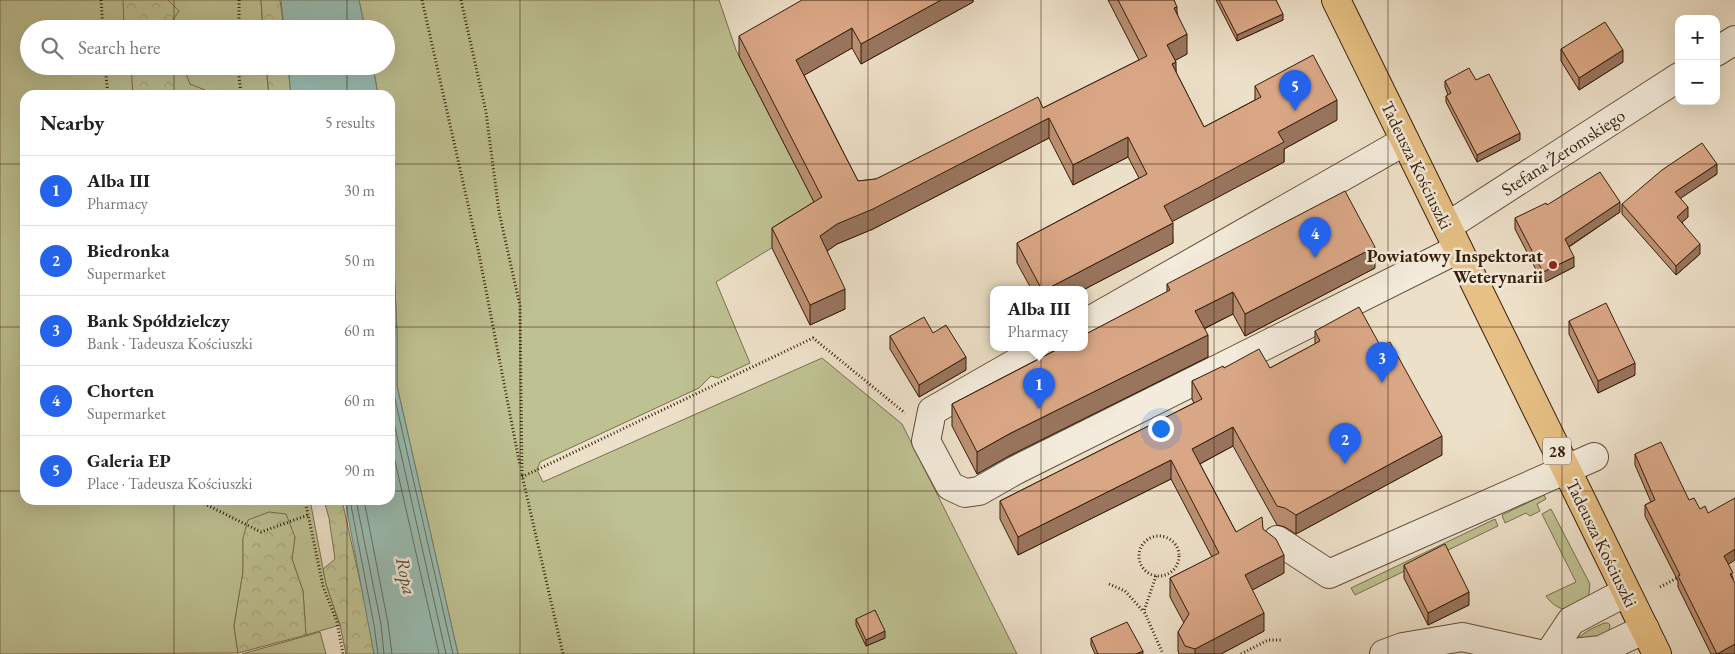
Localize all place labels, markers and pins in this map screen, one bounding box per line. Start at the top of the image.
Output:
pin: 5 [1279,70,1311,111]
pin: 4 [1299,217,1331,258]
place label: Powiatowy Inspektorat Weterynarii [1367,244,1544,288]
marker: Powiatowy Inspektorat Weterynarii [1547,259,1559,271]
pin: 3 [1366,342,1398,383]
pin: 1 [1023,368,1055,409]
pin: 2 [1329,423,1361,464]

